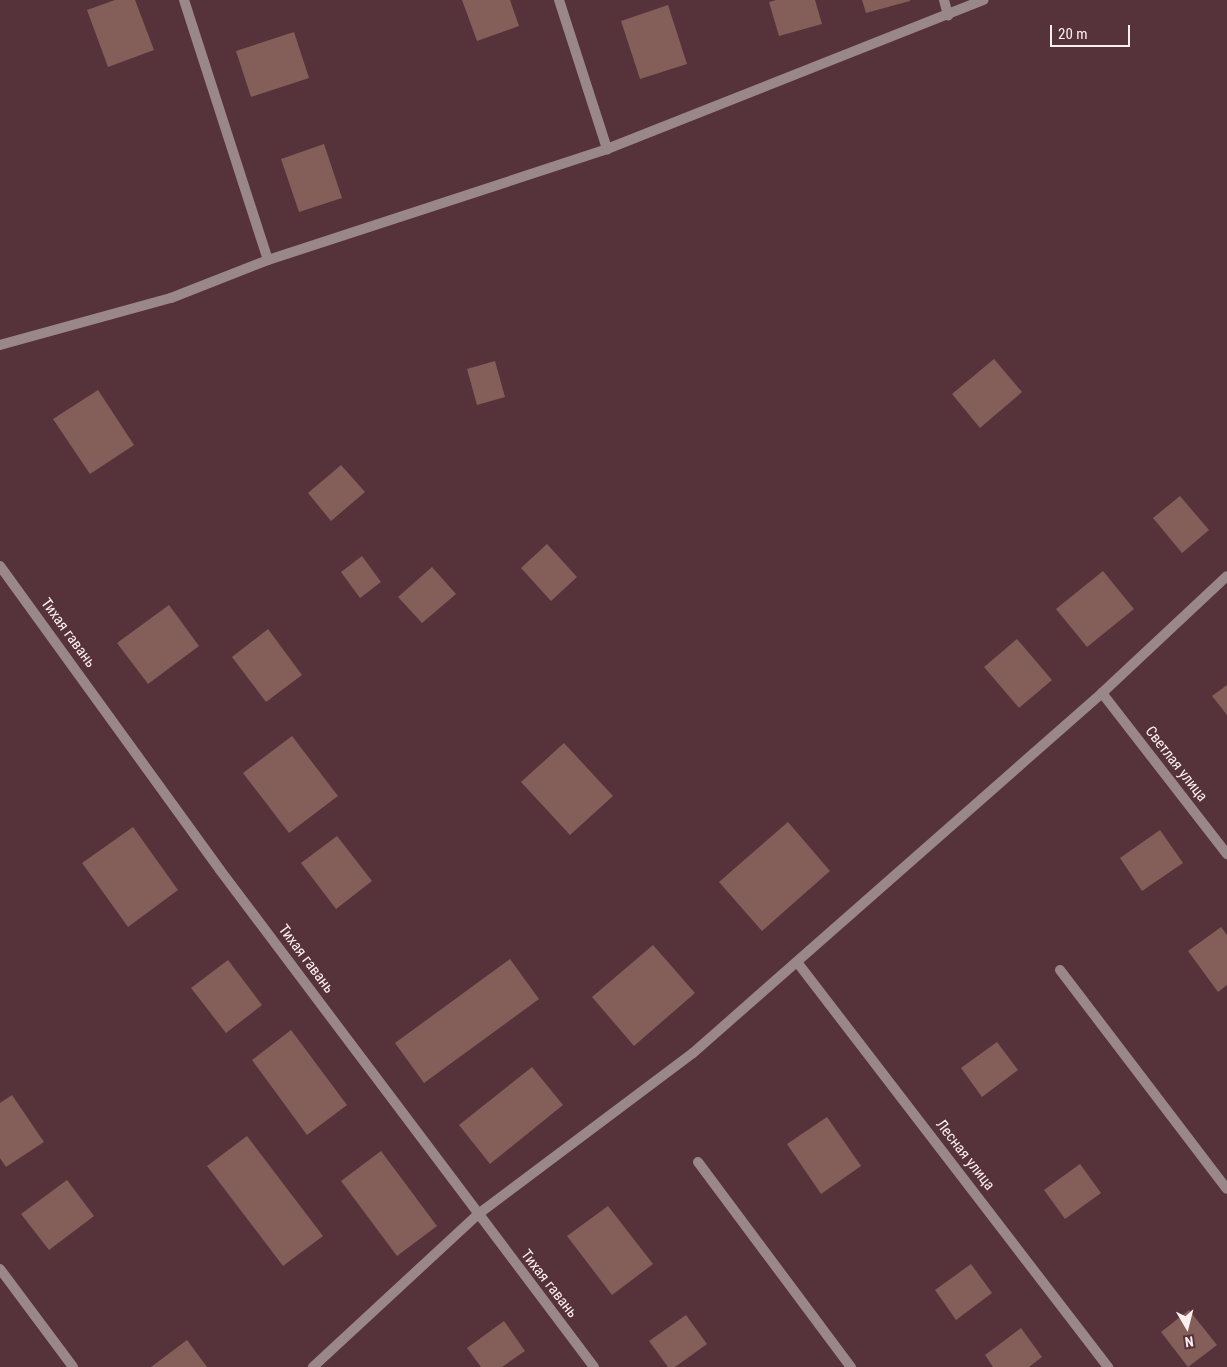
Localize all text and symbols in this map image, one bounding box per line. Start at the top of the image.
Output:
scale bar [1052,15,1132,47]
text: 20 m [1058,25,1088,43]
street label: Тихая гавань [37,595,99,671]
street label: Светлая улица [1141,723,1211,805]
street label: Тихая гавань [274,921,338,997]
street label: Лесная улица [932,1116,998,1194]
street label: Тихая гавань [517,1246,581,1322]
north arrow [1162,1302,1212,1352]
text: N [1184,1333,1194,1350]

